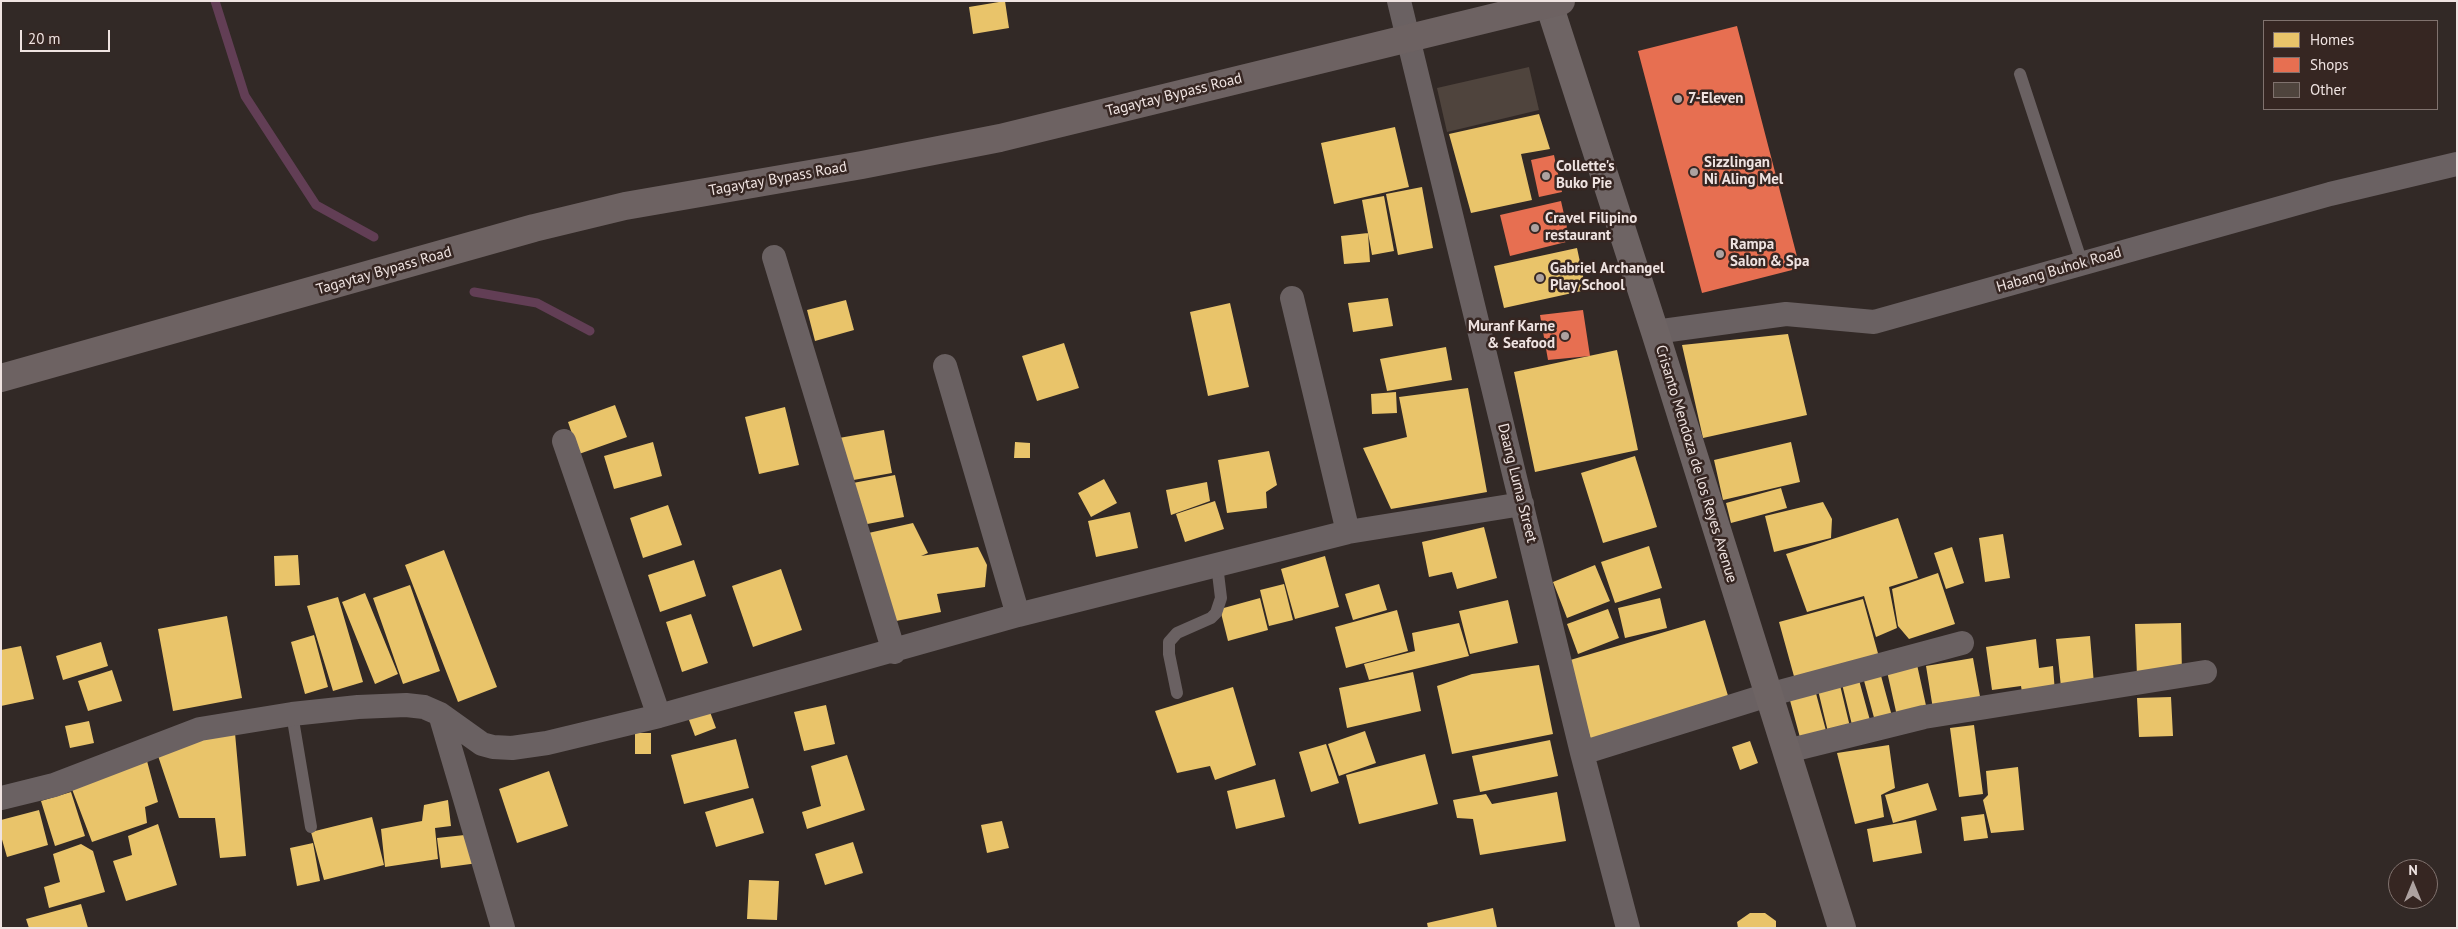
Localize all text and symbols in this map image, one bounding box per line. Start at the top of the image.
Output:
scale bar [22,20,112,52]
legend [2263,20,2438,110]
text: 20 m [28,29,61,48]
text: Homes [2310,30,2354,49]
text: Shops [2310,55,2349,74]
street label: Tagaytay Bypass Road [1104,69,1244,121]
text: Other [2310,80,2346,99]
place label: 7-Eleven [1688,90,1743,108]
marker: 7-Eleven [1672,93,1684,105]
place label: Sizzlingan Ni Aling Mel [1704,154,1783,189]
street label: Tagaytay Bypass Road [708,158,848,200]
place label: Collette's Buko Pie [1556,158,1615,193]
marker: Sizzlingan Ni Aling Mel [1688,166,1700,178]
marker: Collette's Buko Pie [1540,170,1552,182]
place label: Cravel Filipino restaurant [1545,210,1637,245]
marker: Cravel Filipino restaurant [1529,222,1541,234]
place label: Rampa Salon & Spa [1730,236,1809,271]
street label: Tagaytay Bypass Road [314,243,454,299]
street label: Habang Buhok Road [1994,244,2124,296]
marker: Rampa Salon & Spa [1714,248,1726,260]
place label: Gabriel Archangel Play School [1550,260,1664,295]
marker: Gabriel Archangel Play School [1534,272,1546,284]
place label: Muranf Karne & Seafood [1468,318,1555,353]
marker: Muranf Karne & Seafood [1559,330,1571,342]
street label: Crisanto Mendoza de los Reyes Avenue [1651,343,1741,585]
street label: Daang Luma Street [1493,421,1541,545]
north arrow [2388,859,2438,909]
text: N [2408,861,2418,879]

